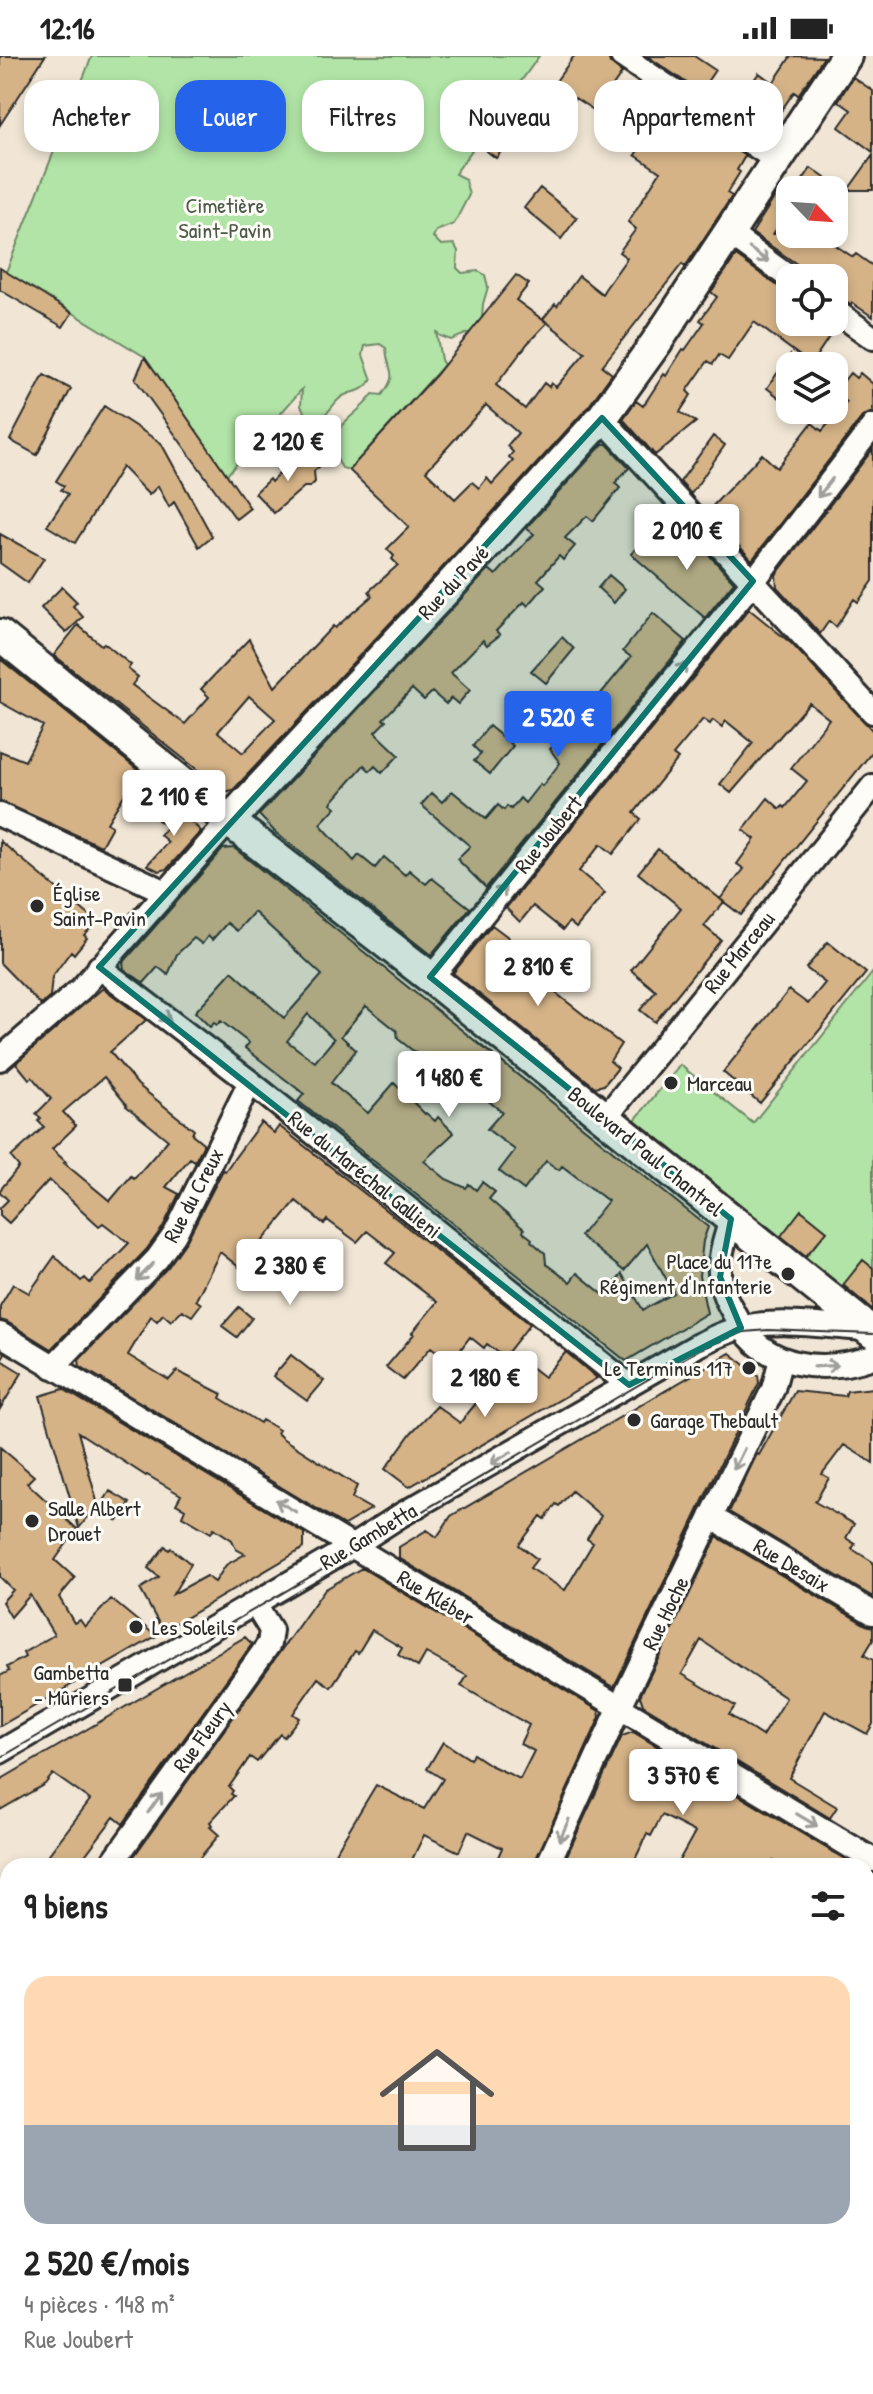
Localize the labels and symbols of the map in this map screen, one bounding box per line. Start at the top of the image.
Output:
north arrow [776,176,848,248]
park label: Cimetière Saint-Pavin [179,190,271,245]
one-way arrow [747,247,769,263]
pin: 2 120 € [214,415,362,483]
one-way arrow [817,477,834,498]
pin: 2 010 € [613,504,761,572]
street label: Rue du Pavé [411,538,495,626]
one-way arrow [670,662,688,683]
pin: 2 520 € [484,691,632,759]
pin: 2 110 € [100,770,248,838]
street label: Rue Joubert [507,788,589,879]
place label: Église Saint-Pavin [53,878,146,933]
one-way arrow [489,885,506,906]
marker: Église Saint-Pavin [28,897,46,915]
street label: Rue Marceau [697,905,781,999]
pin: 2 810 € [464,940,612,1008]
one-way arrow [150,1005,171,1022]
pin: 1 480 € [375,1051,523,1119]
place label: Marceau [687,1068,752,1098]
marker: Marceau [662,1074,680,1092]
street label: Boulevard Paul Chantrel [562,1079,730,1223]
street label: Rue du Maréchal Gallieni [282,1103,448,1245]
street label: Rue du Creux [156,1142,230,1248]
pin: 2 380 € [216,1239,364,1307]
place label: Place du 117e Régiment d'Infanterie [600,1246,772,1301]
one-way arrow [136,1262,155,1281]
marker: Place du 117e Régiment d'Infanterie [779,1265,797,1283]
pin: 2 180 € [411,1351,559,1419]
place label: Le Terminus 117 [604,1353,733,1383]
one-way arrow [813,1358,839,1373]
marker: Le Terminus 117 [740,1359,758,1377]
place label: Garage Thebault [650,1405,779,1435]
marker: Garage Thebault [625,1411,643,1429]
one-way arrow [731,1447,746,1471]
one-way arrow [490,1450,513,1466]
place label: Salle Albert Drouet [48,1493,141,1548]
street label: Rue Gambetta [314,1495,422,1577]
one-way arrow [275,1498,298,1514]
marker: Salle Albert Drouet [23,1512,41,1530]
street label: Rue Desaix [748,1531,836,1599]
street label: Rue Kléber [392,1562,481,1632]
street label: Rue Hoche [634,1571,696,1655]
place label: Les Soleils [152,1612,235,1642]
marker: Les Soleils [127,1618,145,1636]
place label: Gambetta - Mûriers [33,1657,109,1712]
marker: Gambetta - Mûriers [116,1676,134,1694]
street label: Rue Fleury [166,1694,238,1778]
pin: 3 570 € [609,1749,757,1817]
one-way arrow [147,1792,163,1814]
one-way arrow [795,1812,818,1828]
one-way arrow [556,1817,571,1841]

